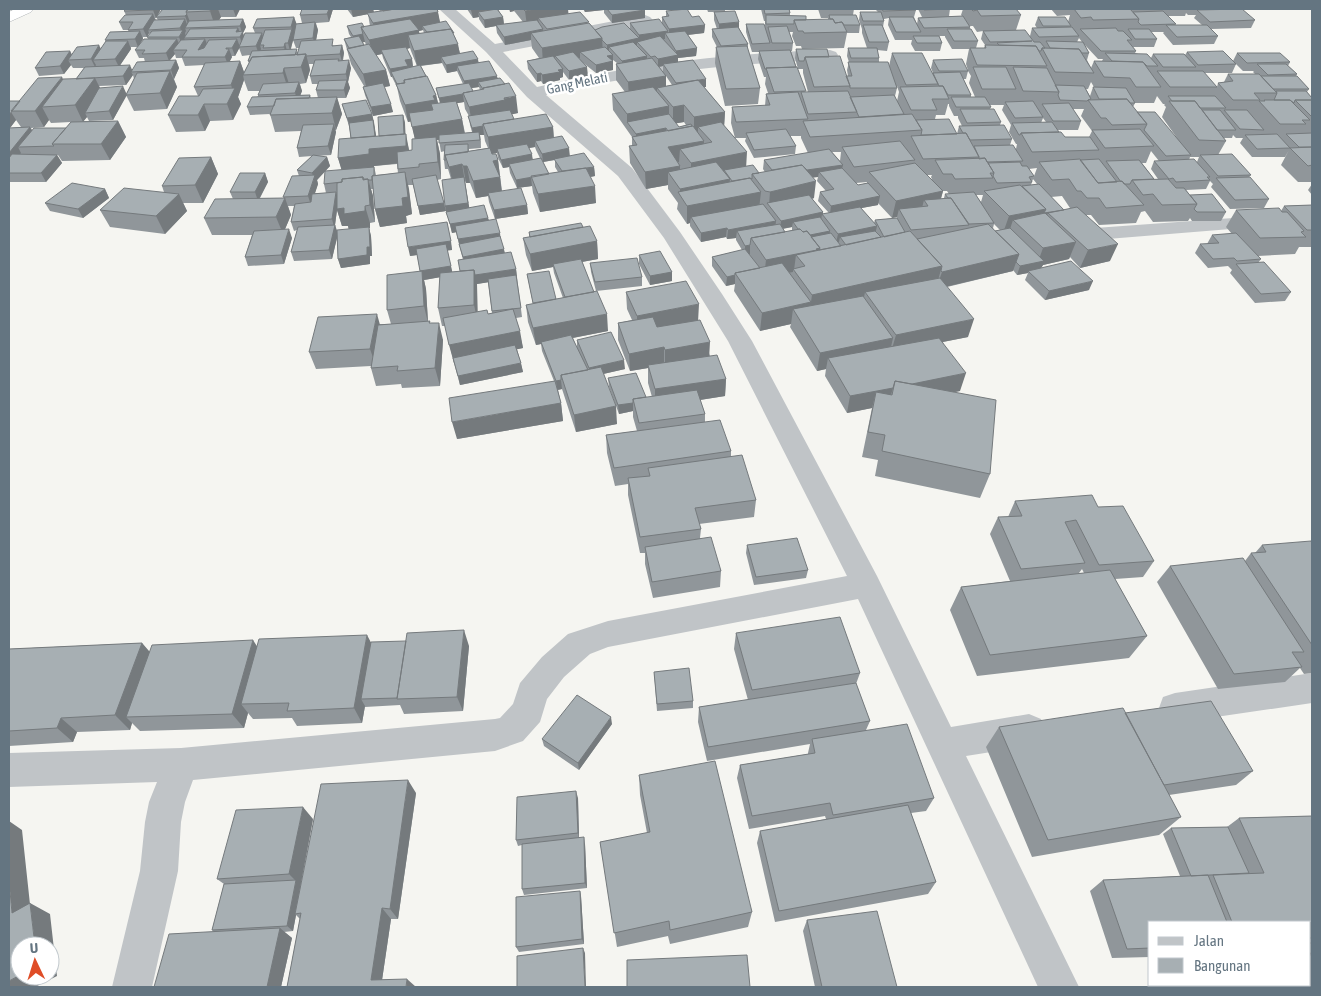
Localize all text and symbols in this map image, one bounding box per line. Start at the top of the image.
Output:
street label: Gang Melati [545,69,609,97]
legend [1148,921,1311,986]
text: Jalan [1194,932,1224,949]
north arrow [10,936,60,986]
text: U [29,940,39,956]
text: Bangunan [1194,957,1251,974]

